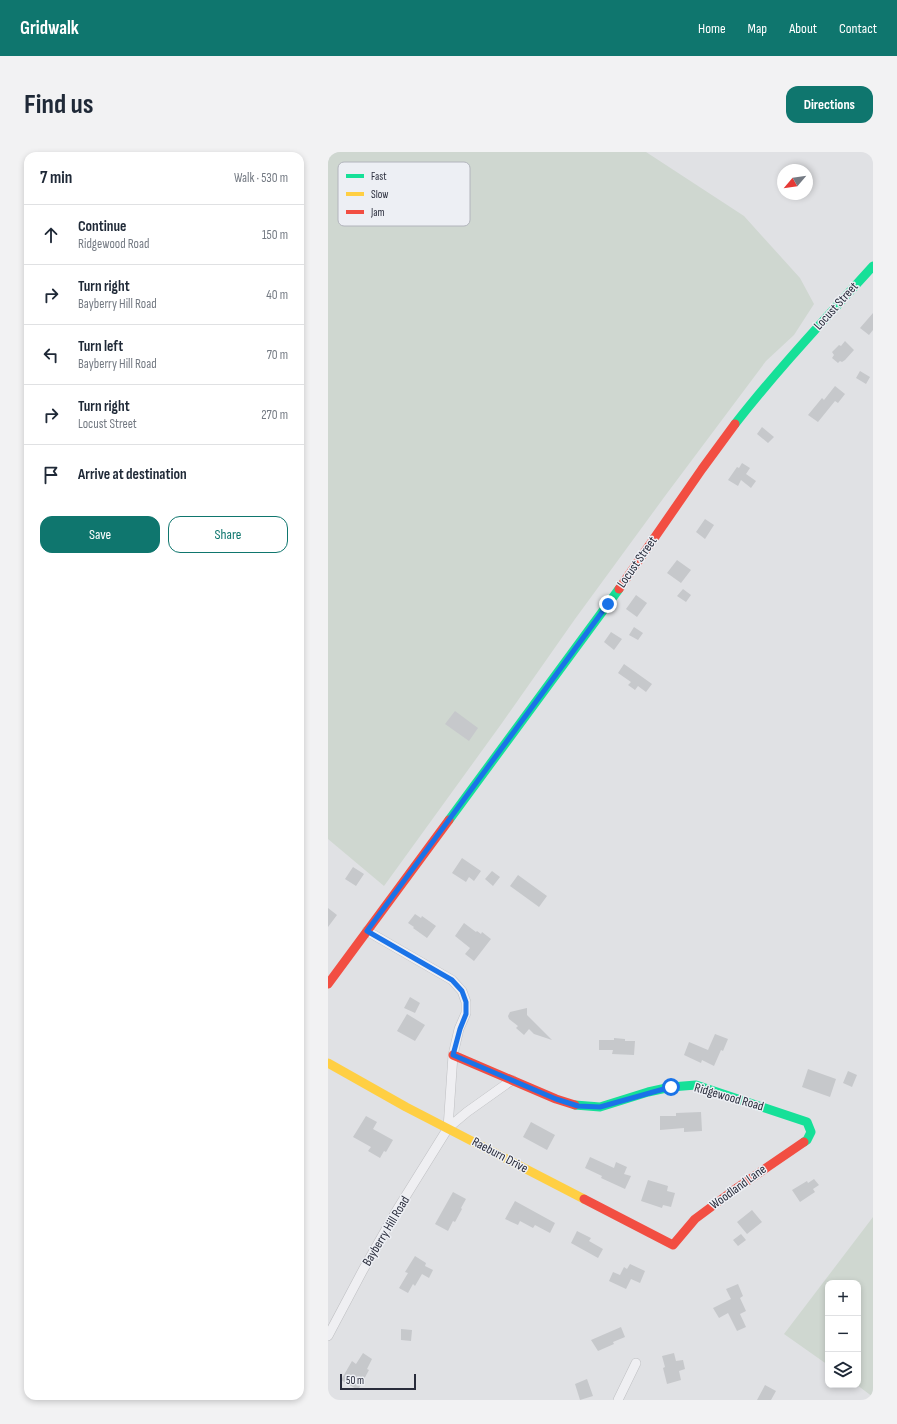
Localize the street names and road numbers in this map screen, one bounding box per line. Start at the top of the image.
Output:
street label: Locust Street [810,279,862,333]
street label: Locust Street [614,533,660,591]
street label: Ridgewood Road [692,1079,766,1115]
street label: Raeburn Drive [469,1134,531,1176]
street label: Woodland Lane [707,1161,769,1213]
street label: Bayberry Hill Road [359,1193,413,1269]

